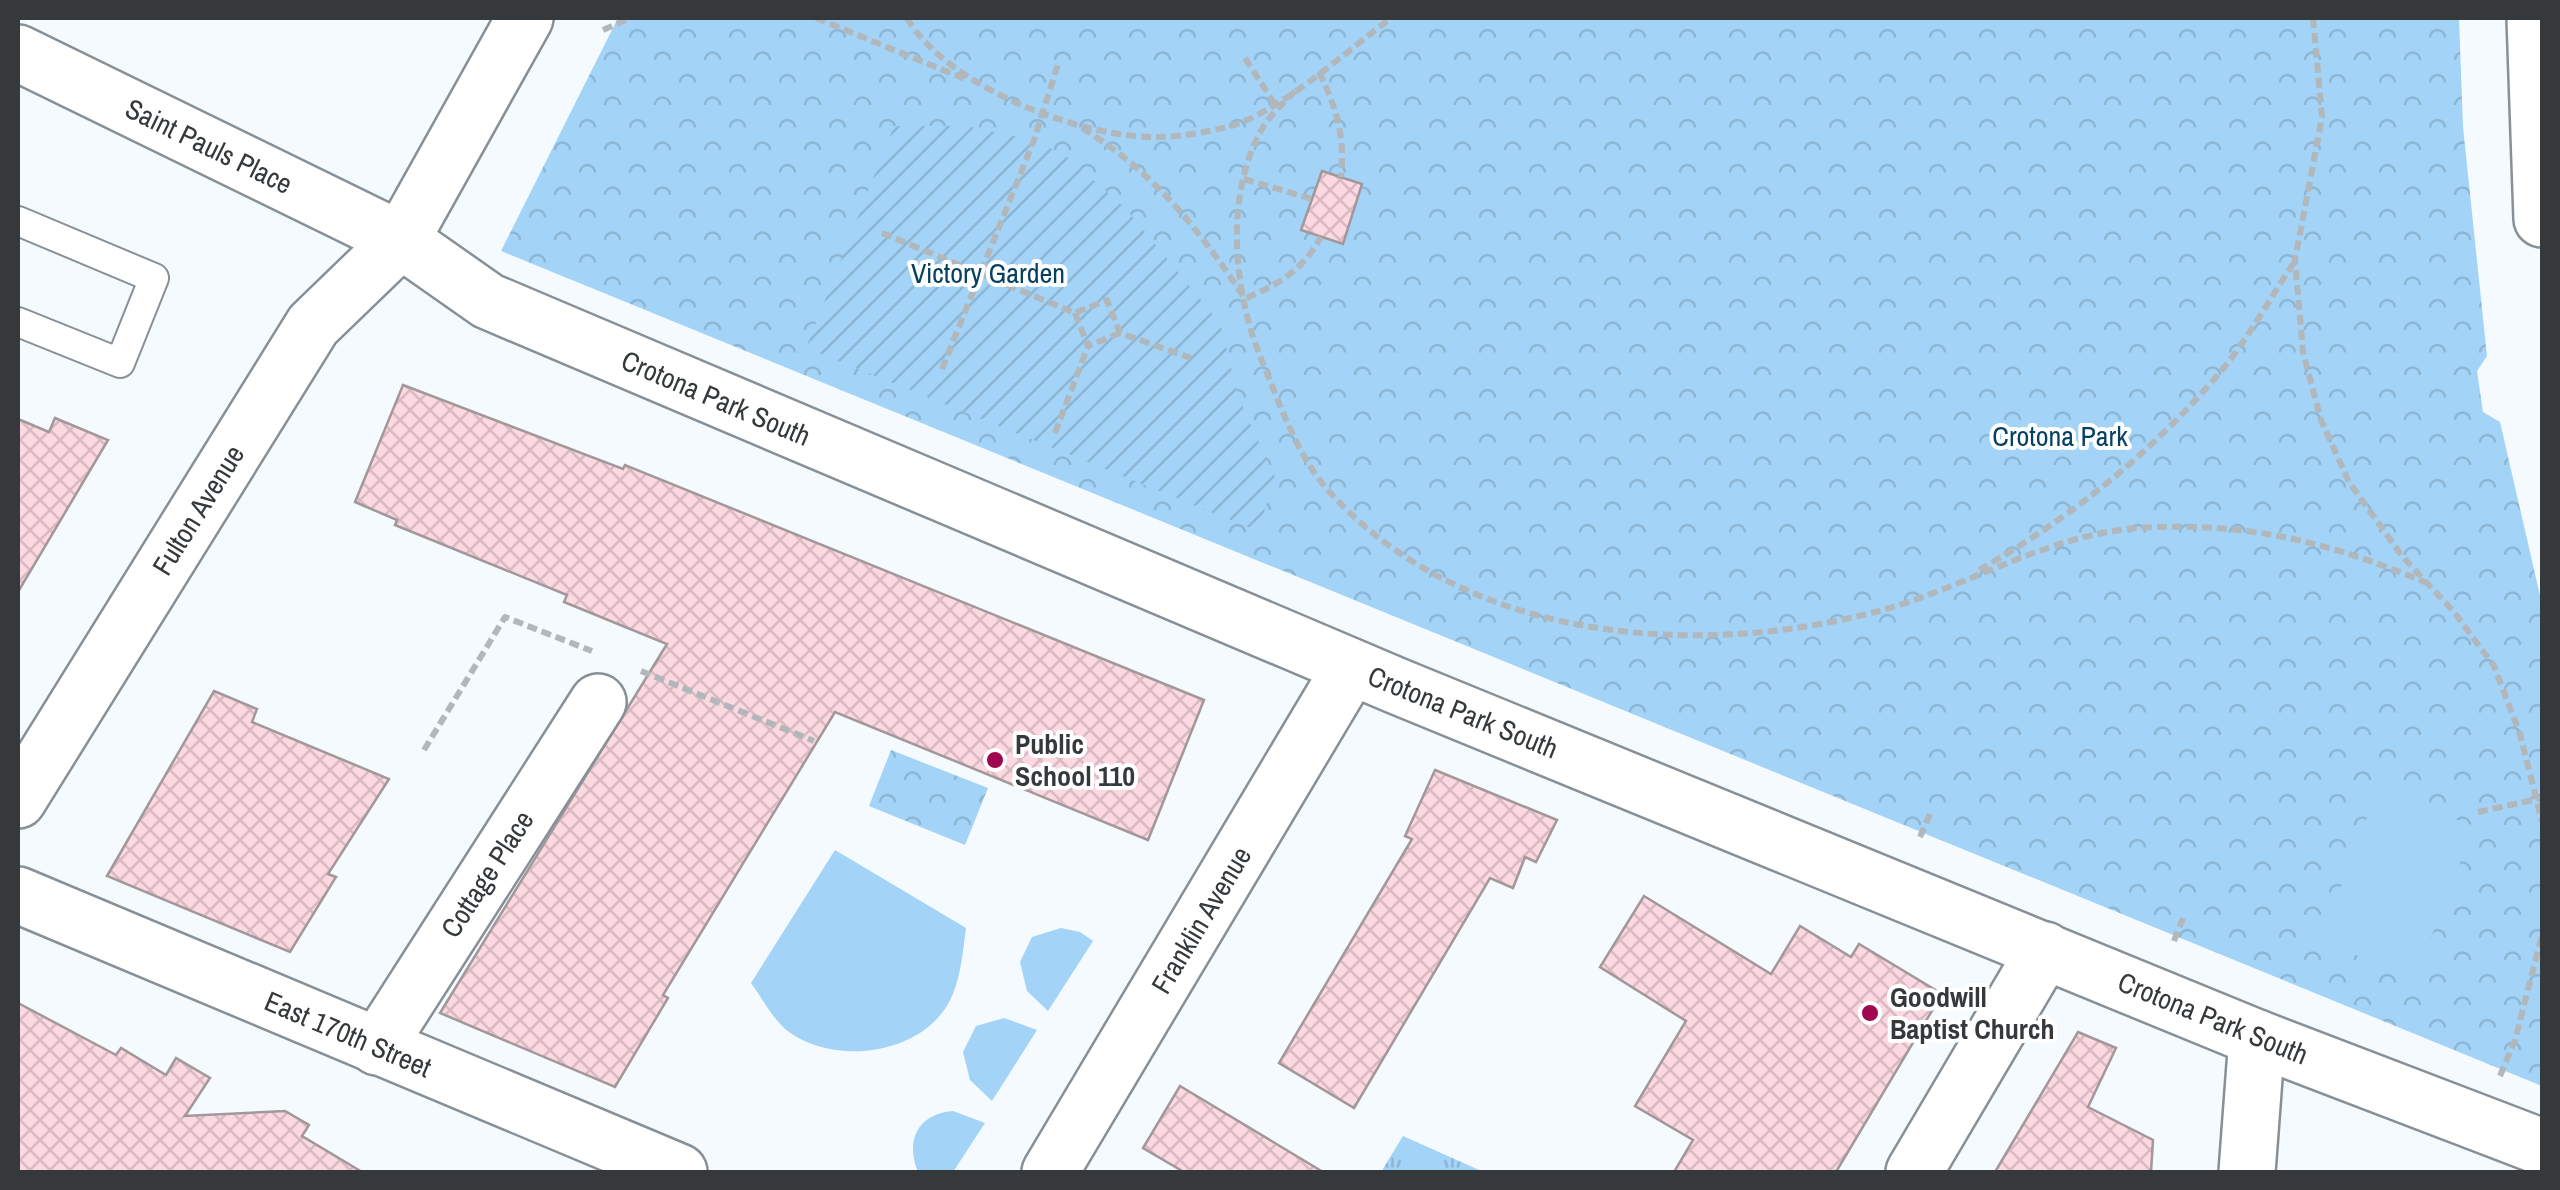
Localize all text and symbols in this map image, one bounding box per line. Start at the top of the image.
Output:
street label: Saint Pauls Place [119,89,299,203]
park label: Victory Garden [911,254,1065,292]
street label: Crotona Park South [616,341,816,455]
park label: Crotona Park [1992,417,2128,455]
street label: Fulton Avenue [143,438,253,582]
street label: Crotona Park South [1362,657,1564,767]
place label: Public School 110 [1015,725,1135,795]
marker: Public School 110 [984,749,1006,771]
street label: Cottage Place [432,803,542,945]
street label: Franklin Avenue [1142,839,1260,1001]
street label: Crotona Park South [2112,963,2314,1073]
place label: Goodwill Baptist Church [1890,978,2055,1048]
street label: East 170th Street [259,982,437,1086]
marker: Goodwill Baptist Church [1859,1002,1881,1024]

